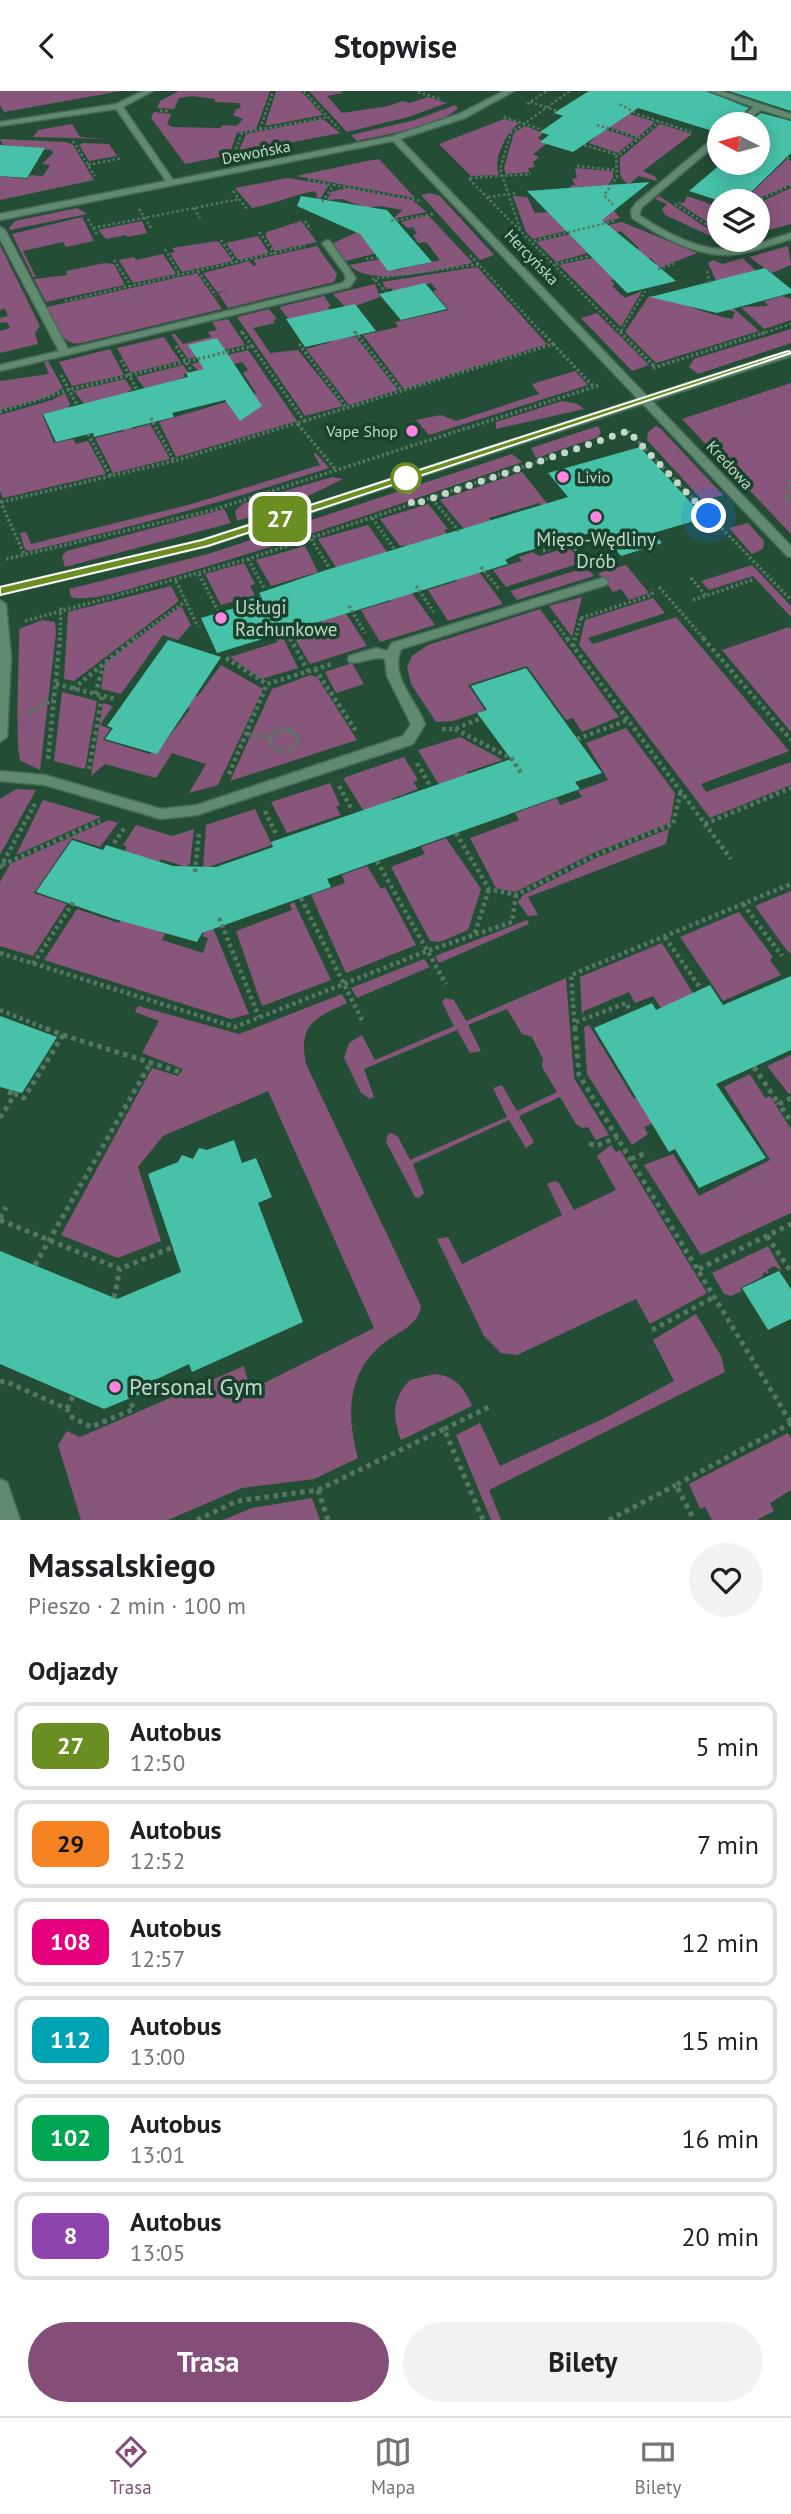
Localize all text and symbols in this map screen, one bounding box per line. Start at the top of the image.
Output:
text: Stopwise [334,25,457,67]
icon: back [28,27,66,65]
icon: share [725,27,763,65]
north arrow [707,112,770,175]
map controls [707,112,770,252]
street label: Dewońska [220,136,292,168]
button: layers [707,189,770,252]
street label: Hercyńska [501,225,563,289]
place label: Vape Shop [325,421,398,441]
marker: Vape Shop [404,423,420,439]
street label: Kredowa [702,436,758,494]
unlabelled marker [391,463,421,493]
place label: Livio [577,467,610,487]
marker: Livio [555,469,571,485]
line badge: 27 [248,496,312,542]
your location [691,498,726,533]
text: 27 [266,503,294,534]
marker: Mięso-Wędliny Drób [588,509,604,525]
place label: Mięso-Wędliny Drób [536,527,656,573]
place label: Usługi Rachunkowe [235,595,337,641]
marker: Usługi Rachunkowe [213,610,229,626]
place label: Personal Gym [129,1372,263,1401]
marker: Personal Gym [107,1379,123,1395]
text: Massalskiego [28,1543,216,1586]
button: heart [689,1543,763,1617]
text: Pieszo · 2 min · 100 m [28,1591,246,1620]
text: Odjazdy [28,1654,118,1687]
text: Autobus [130,1715,222,1748]
text: 27 [57,1730,84,1761]
text: 5 min [696,1730,759,1763]
text: 12:50 [130,1748,185,1777]
text: Autobus [130,1813,222,1846]
text: 29 [57,1828,84,1859]
text: 7 min [697,1828,759,1861]
text: 12:52 [130,1846,185,1875]
text: Autobus [130,1911,222,1944]
text: 108 [50,1926,91,1957]
text: 12 min [681,1926,759,1959]
text: 12:57 [130,1944,185,1973]
text: Autobus [130,2009,222,2042]
text: 112 [50,2024,91,2055]
text: 15 min [681,2024,759,2057]
text: 13:00 [130,2042,185,2071]
text: Autobus [130,2107,222,2140]
text: 102 [50,2122,91,2153]
text: 16 min [681,2122,759,2155]
text: 13:01 [130,2140,185,2169]
text: Autobus [130,2205,222,2238]
text: 8 [64,2220,77,2251]
text: 20 min [681,2220,759,2253]
text: 13:05 [130,2238,185,2267]
button: Trasa [28,2322,389,2402]
button: Bilety [403,2322,763,2402]
tab: Trasa [110,2433,152,2499]
tab: Mapa [371,2433,415,2499]
tab: Bilety [635,2433,681,2499]

